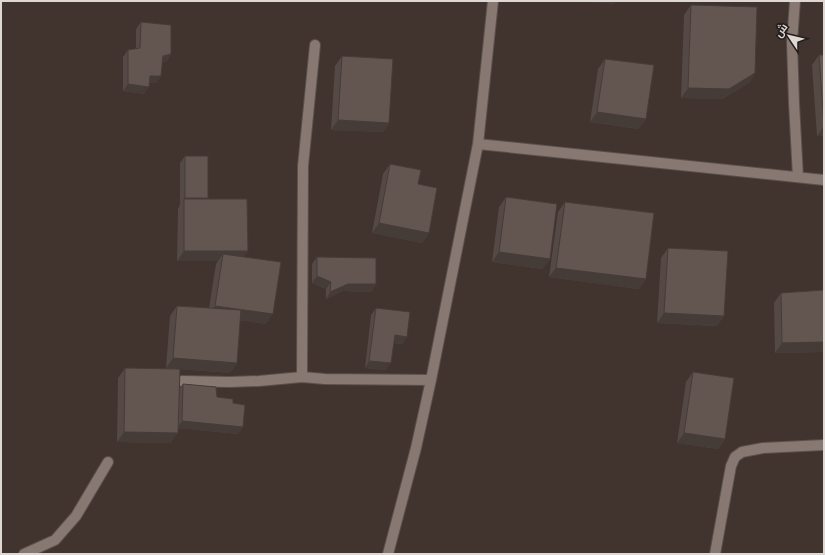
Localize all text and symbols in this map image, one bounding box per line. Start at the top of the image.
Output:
north arrow [769,16,809,56]
text: ش [772,21,791,40]

